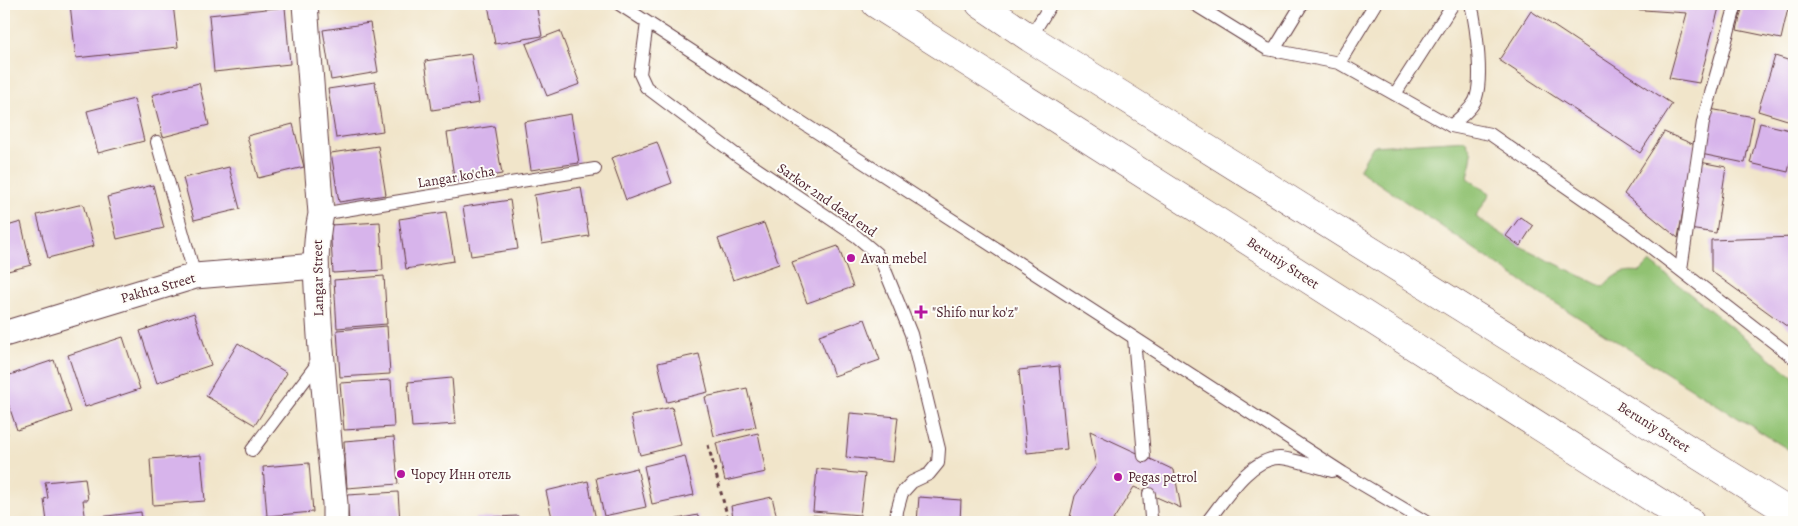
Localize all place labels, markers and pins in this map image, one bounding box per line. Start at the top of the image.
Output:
place label: Avan mebel [860,249,927,268]
marker: Avan mebel [845,252,857,264]
place label: "Shifo nur ko'z" [932,303,1018,322]
marker: "Shifo nur ko'z" [914,305,928,319]
place label: Чорсу Инн отель [411,465,511,484]
marker: Чорсу Инн отель [395,468,407,480]
place label: Pegas petrol [1128,468,1197,487]
marker: Pegas petrol [1112,471,1124,483]

